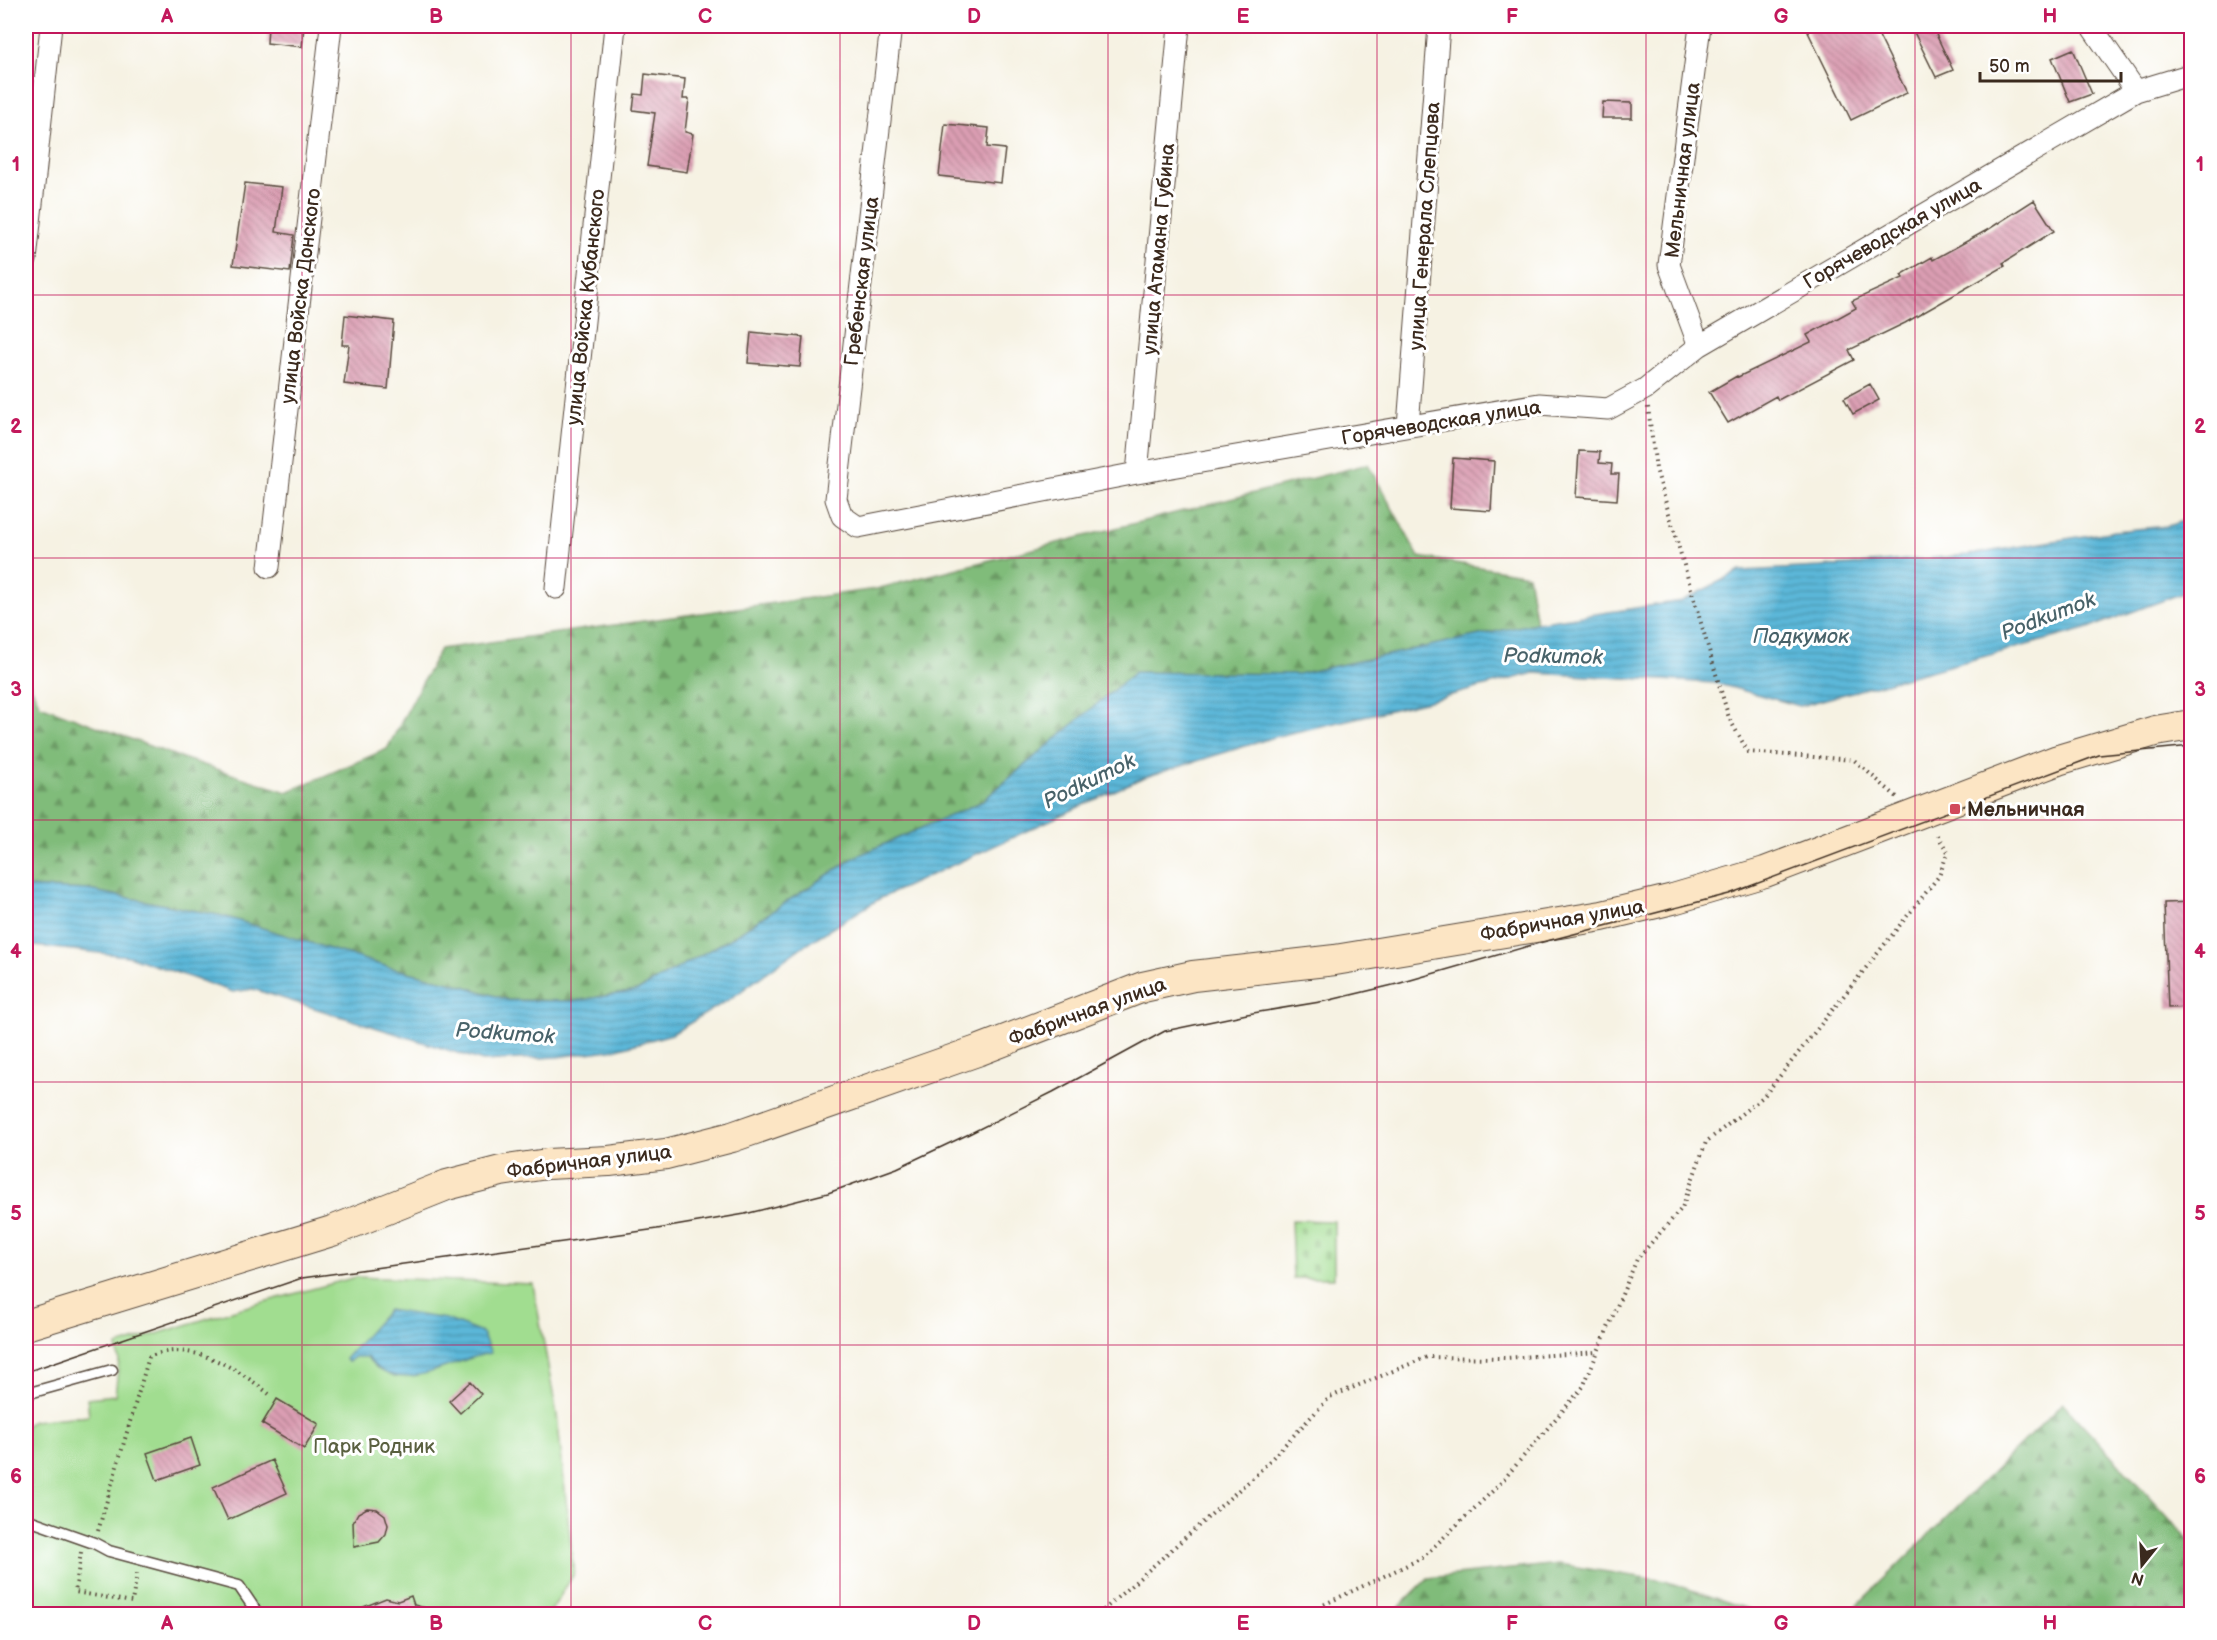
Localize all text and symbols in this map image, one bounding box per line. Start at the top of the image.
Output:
text: A [160,5,174,29]
text: B [429,5,443,29]
text: C [698,5,712,29]
text: D [967,5,981,29]
text: E [1237,5,1250,29]
text: F [1506,5,1518,29]
text: G [1774,5,1789,29]
text: H [2043,5,2057,29]
scale bar [1980,45,2121,83]
text: 50 m [1989,56,2030,77]
street label: Мельничная улица [1660,81,1706,259]
street label: улица Генерала Слепцова [1404,101,1446,351]
street label: улица Атамана Губина [1138,142,1180,356]
text: 1 [12,153,20,177]
text: 1 [2196,153,2204,177]
street label: Горячеводская улица [1799,173,1986,295]
street label: улица Войска Донского [276,187,326,405]
street label: улица Войска Кубанского [562,188,610,426]
street label: Гребенская улица [840,195,884,367]
street label: Горячеводская улица [1340,395,1543,451]
text: 2 [10,415,22,439]
text: 2 [2194,415,2206,439]
water label: Podkumok [1997,587,2100,646]
water label: Подкумок [1753,624,1850,649]
water label: Podkumok [1503,643,1604,670]
text: 3 [10,678,22,702]
text: 3 [2194,678,2206,702]
water label: Podkumok [1039,748,1140,814]
place label: Мельничная [1967,798,2085,822]
marker: Мельничная [1948,802,1962,816]
street label: Фабричная улица [1478,895,1646,947]
text: 4 [10,940,22,964]
text: 4 [2194,940,2206,964]
street label: Фабричная улица [1005,972,1170,1052]
water label: Podkumok [455,1018,556,1049]
street label: Фабричная улица [505,1140,673,1184]
text: 5 [10,1202,22,1226]
text: 5 [2194,1202,2206,1226]
park label: Парк Родник [313,1435,435,1459]
text: 6 [10,1465,22,1489]
text: 6 [2194,1465,2206,1489]
north arrow [2112,1535,2172,1595]
text: N [2129,1567,2146,1589]
text: A [160,1612,174,1636]
text: B [429,1612,443,1636]
text: C [698,1612,712,1636]
text: D [967,1612,981,1636]
text: E [1237,1612,1250,1636]
text: F [1506,1612,1518,1636]
text: G [1774,1612,1789,1636]
text: H [2043,1612,2057,1636]

